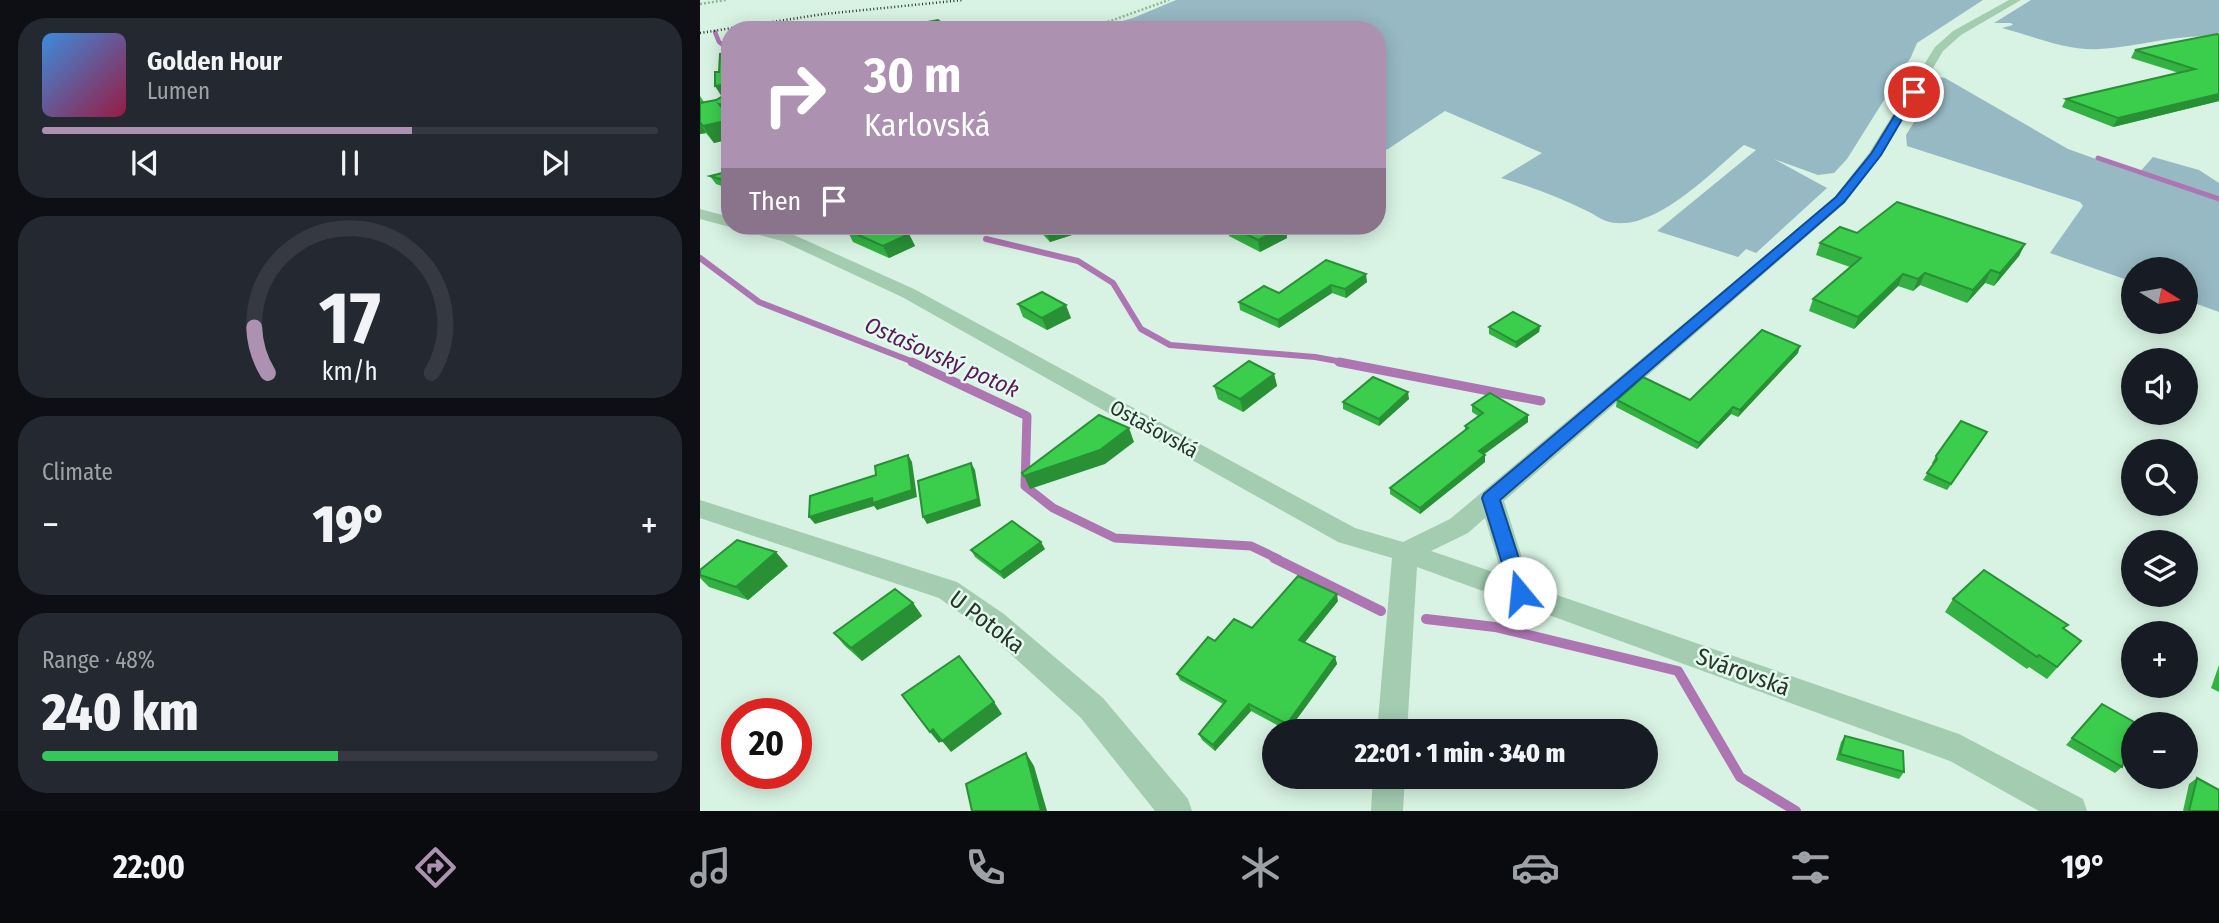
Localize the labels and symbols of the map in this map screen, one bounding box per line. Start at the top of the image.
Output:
pin [1884,62,1944,122]
north arrow [2121,257,2198,334]
water label: Ostašovský potok [860,310,1024,404]
street label: Ostašovská [1105,394,1203,464]
position arrow [1483,556,1557,630]
street label: U Potoka [944,585,1030,659]
street label: Svárovská [1692,642,1794,702]
speed limit sign: 20 [721,698,812,789]

